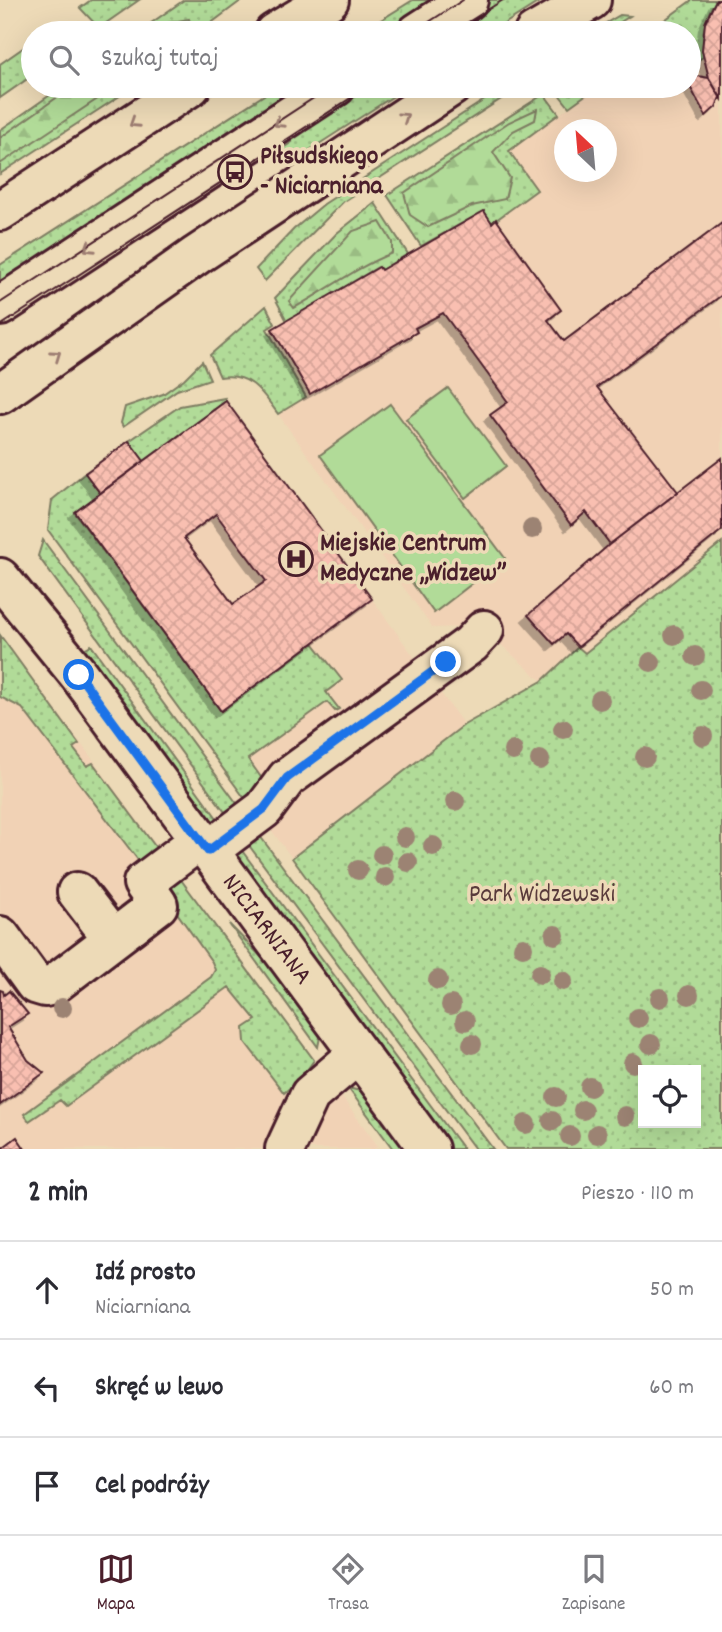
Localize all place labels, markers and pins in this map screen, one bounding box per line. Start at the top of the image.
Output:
place label: Piłsudskiego - Niciarniana [260,139,383,206]
bus stop icon: Piłsudskiego - Niciarniana [216,153,254,191]
place label: Miejskie Centrum Medyczne „Widzew” [320,526,507,593]
hospital icon: Miejskie Centrum Medyczne „Widzew” [277,540,315,578]

